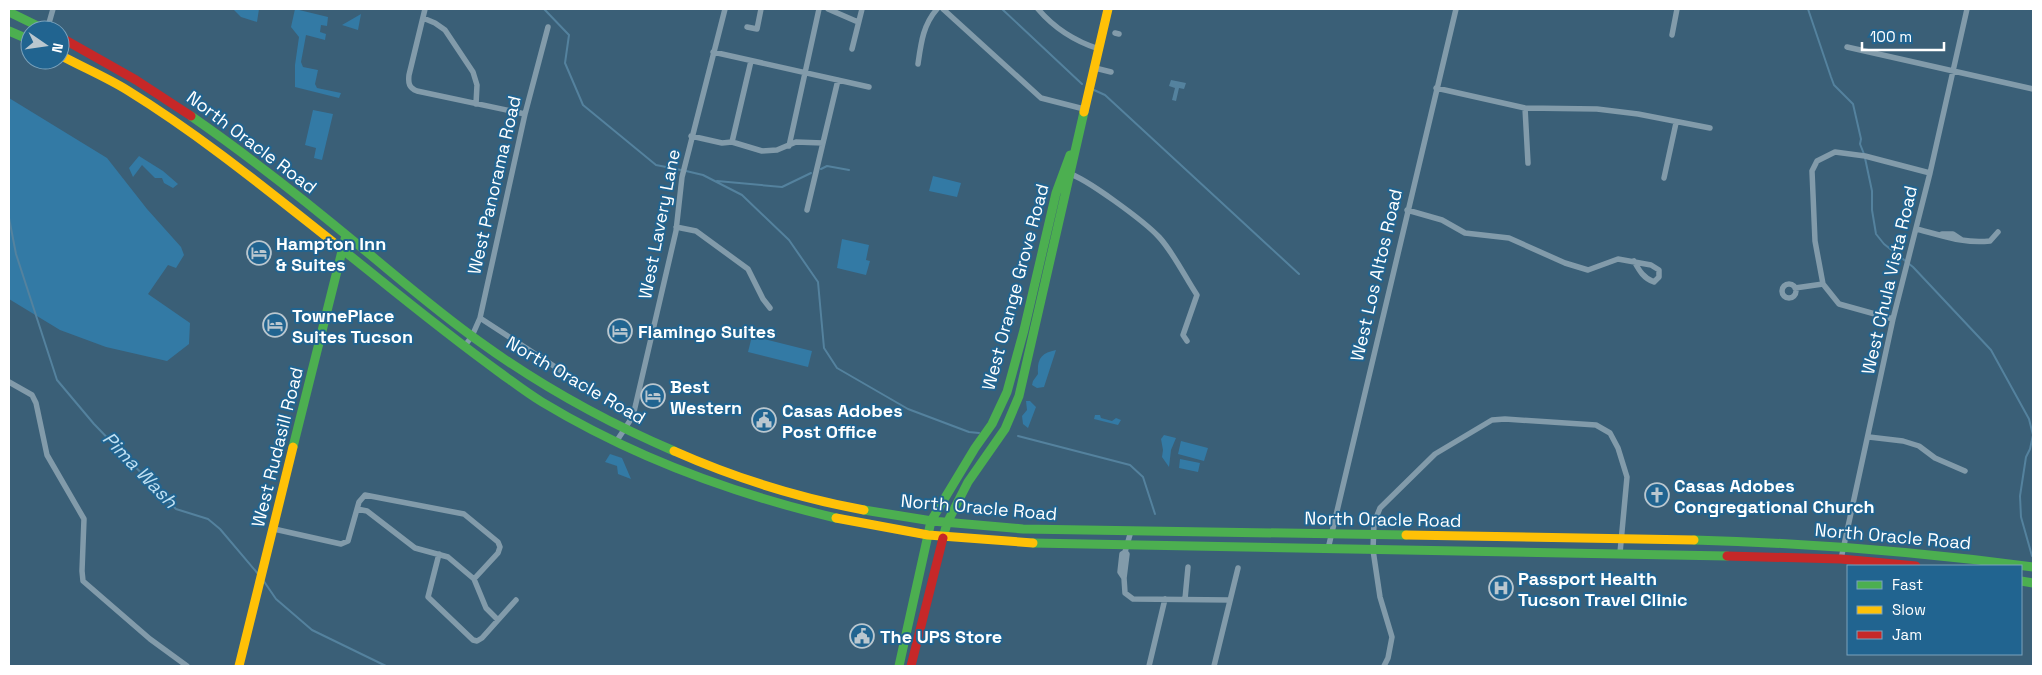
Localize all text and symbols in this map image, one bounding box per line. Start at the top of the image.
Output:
north arrow [20,20,70,70]
scale bar [1862,20,1944,52]
text: 100 m [1870,27,1912,46]
text: N [48,41,67,55]
street label: North Oracle Road [182,86,322,198]
street label: West Panorama Road [462,93,526,277]
street label: West Lavery Lane [633,147,685,301]
street label: West Orange Grove Road [976,181,1054,393]
street label: West Chula Vista Road [1856,183,1922,377]
street label: West Los Altos Road [1345,187,1407,363]
place label: Hampton Inn & Suites [276,232,386,276]
hotel icon: Hampton Inn & Suites [246,240,272,266]
place label: TownePlace Suites Tucson [292,304,413,348]
hotel icon: TownePlace Suites Tucson [262,312,288,338]
hotel icon: Flamingo Suites [607,318,633,344]
place label: Flamingo Suites [638,320,776,343]
street label: North Oracle Road [502,331,650,429]
street label: West Rudasill Road [246,365,308,529]
place label: Best Western [670,375,742,419]
hotel icon: Best Western [640,383,666,409]
place label: Casas Adobes Post Office [782,399,903,443]
public building icon: Casas Adobes Post Office [751,407,777,433]
water label: Pima Wash [97,426,183,514]
place label: Casas Adobes Congregational Church [1674,474,1875,518]
church icon: Casas Adobes Congregational Church [1644,482,1670,508]
street label: North Oracle Road [900,489,1058,525]
street label: North Oracle Road [1304,506,1462,532]
street label: North Oracle Road [1814,518,1972,554]
legend [1847,565,2022,655]
place label: Passport Health Tucson Travel Clinic [1518,567,1688,611]
hospital icon: Passport Health Tucson Travel Clinic [1488,575,1514,601]
text: Fast [1892,575,1923,594]
text: Slow [1892,600,1926,619]
public building icon: The UPS Store [849,623,875,649]
place label: The UPS Store [880,625,1002,648]
text: Jam [1892,625,1922,644]

